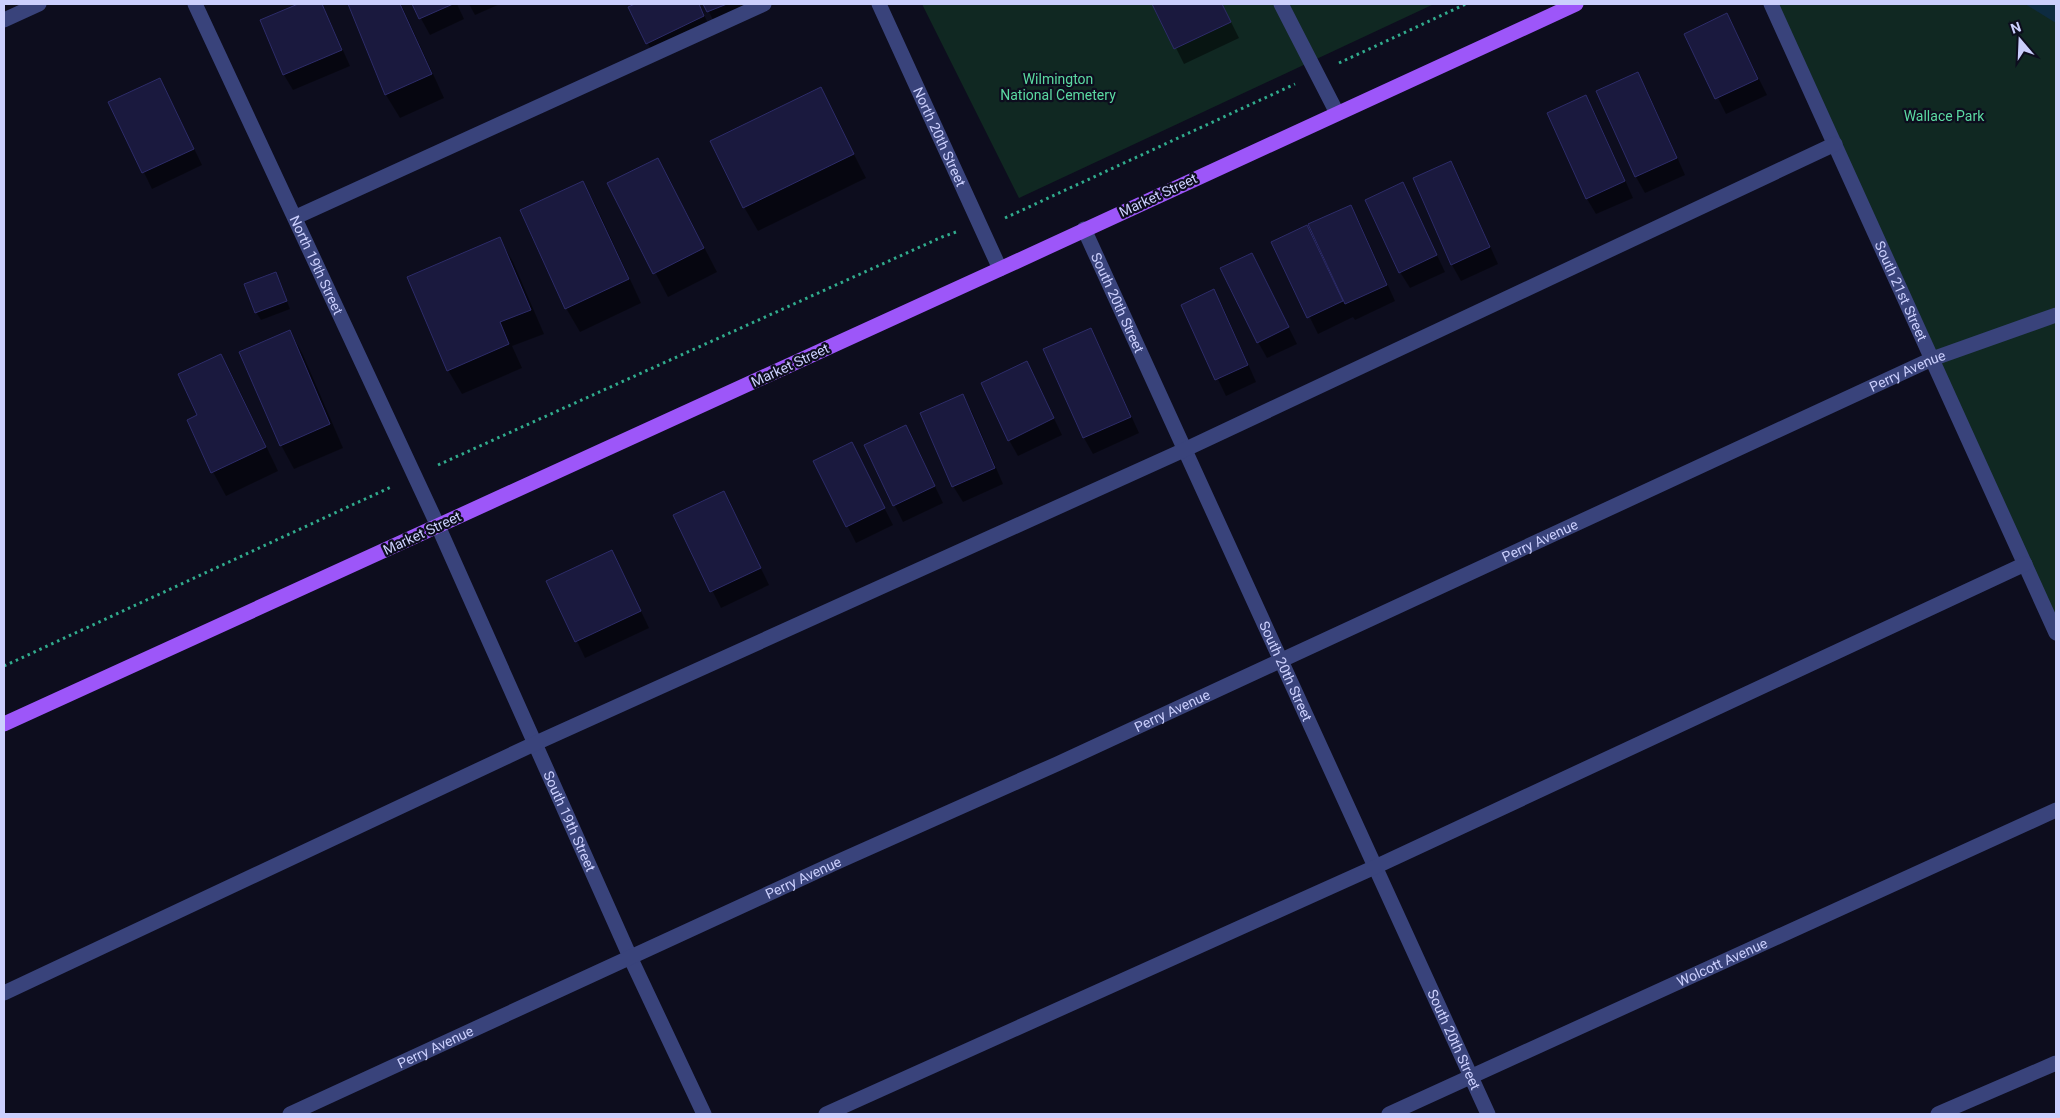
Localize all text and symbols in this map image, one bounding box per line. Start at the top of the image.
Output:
north arrow [1995,15,2045,65]
text: N [2008,19,2023,37]
park label: Wilmington National Cemetery [1000,71,1116,103]
street label: North 20th Street [910,85,969,189]
park label: Wallace Park [1904,108,1985,124]
street label: Market Street [1117,170,1200,220]
street label: North 19th Street [287,213,347,318]
street label: South 21st Street [1871,238,1931,344]
street label: South 20th Street [1088,250,1148,356]
street label: Market Street [749,340,832,390]
street label: Perry Avenue [1867,347,1947,395]
street label: Market Street [381,508,464,558]
street label: Perry Avenue [1499,516,1580,565]
street label: South 20th Street [1256,619,1316,724]
street label: Perry Avenue [1132,686,1213,735]
street label: South 19th Street [540,768,599,874]
street label: Perry Avenue [763,853,844,902]
street label: Wolcott Avenue [1674,935,1770,990]
street label: South 20th Street [1424,987,1484,1093]
street label: Perry Avenue [395,1023,476,1071]

